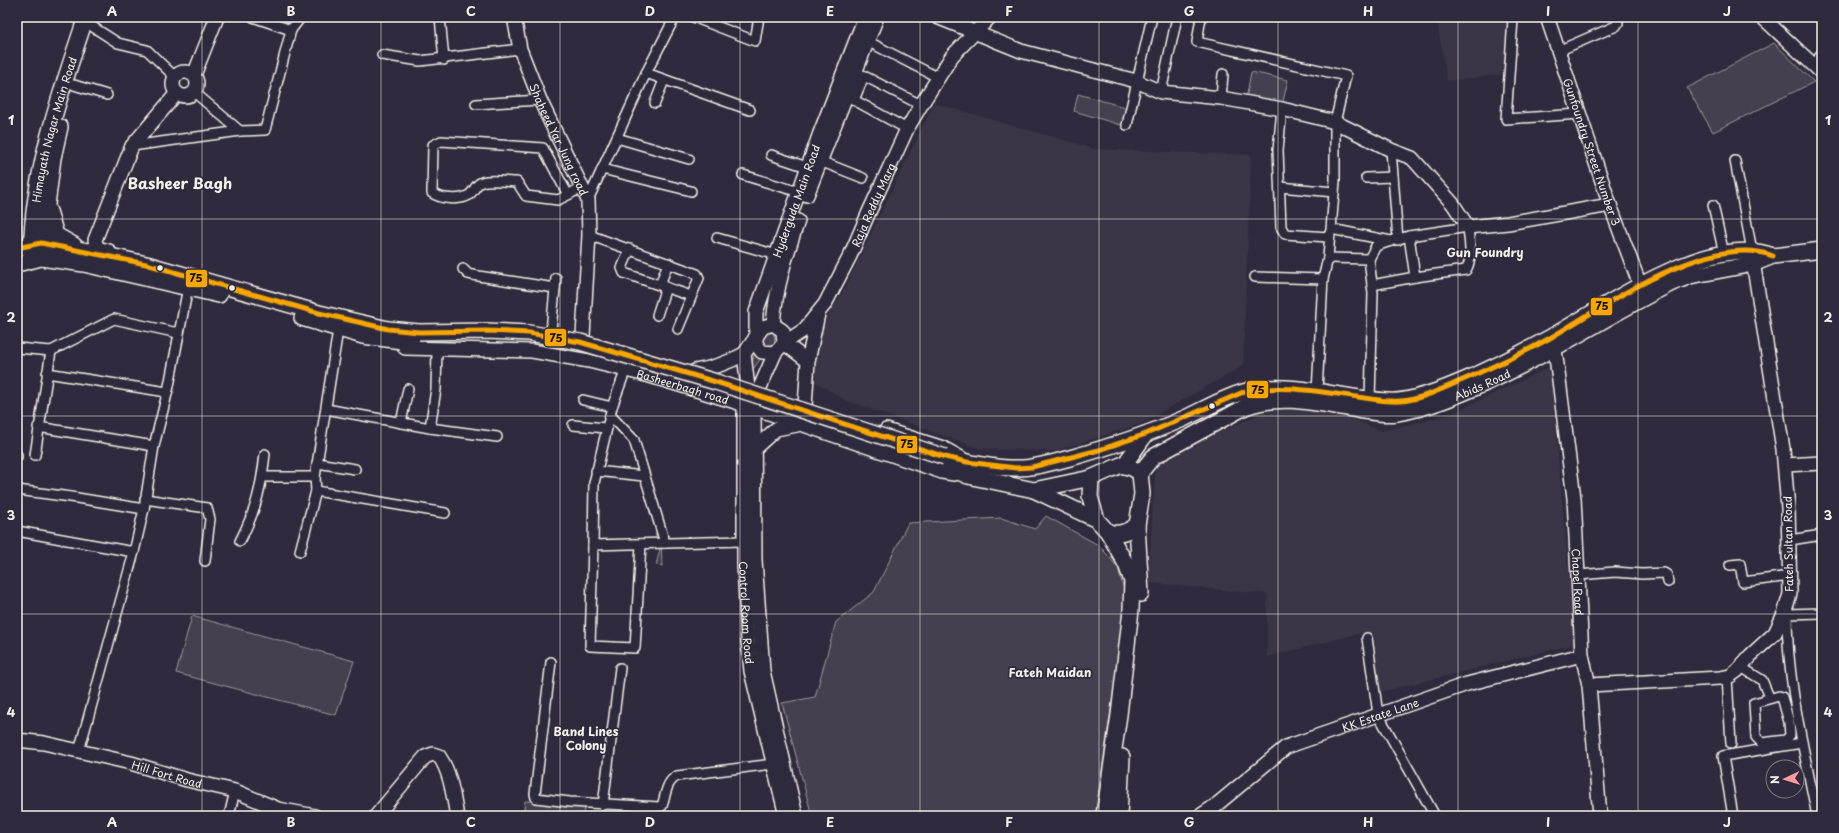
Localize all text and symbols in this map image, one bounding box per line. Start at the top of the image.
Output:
text: A [107,1,117,20]
text: B [287,1,296,20]
text: C [466,1,476,20]
text: D [645,1,655,20]
text: E [826,1,834,20]
text: F [1005,1,1013,20]
text: G [1184,1,1194,20]
text: H [1363,1,1373,20]
text: I [1546,1,1550,20]
text: J [1723,1,1731,20]
street label: Himayath Nagar Main Road [27,54,81,204]
street label: Gunfoundry Street Number 3 [1559,76,1625,228]
street label: Shaheed Yar Jung road [526,81,593,199]
text: 1 [8,110,14,129]
text: 1 [1825,110,1831,129]
street label: Hyderguda Main Road [768,142,824,260]
street label: Raja Reddy Marg [847,160,899,249]
district label: Basheer Bagh [128,171,232,194]
district label: Gun Foundry [1447,243,1523,261]
unlabelled marker [155,263,165,273]
line badge: 75 [185,269,208,288]
text: 75 [189,269,203,286]
unlabelled marker [227,283,237,293]
line badge: 75 [1590,297,1613,316]
text: 75 [1595,297,1609,314]
text: 2 [6,307,16,326]
text: 2 [1823,307,1833,326]
line badge: 75 [544,328,567,347]
text: 75 [549,329,563,346]
street label: Abids Road [1451,364,1513,404]
street label: Basheerbagh road [635,365,731,408]
line badge: 75 [1246,380,1269,399]
text: 75 [1251,381,1265,398]
unlabelled marker [1207,401,1217,411]
line badge: 75 [896,435,918,454]
text: 75 [900,435,914,452]
street label: Fateh Sultan Road [1779,496,1797,592]
text: 3 [7,505,16,524]
text: 3 [1824,505,1833,524]
street label: Chapel Road [1568,548,1588,616]
street label: Control Room Road [735,561,759,665]
district label: Fateh Maidan [1008,663,1092,681]
street label: KK Estate Lane [1339,693,1421,736]
text: 4 [7,702,16,721]
text: 4 [1824,702,1833,721]
district label: Band Lines Colony [553,722,619,754]
street label: Hill Fort Road [130,755,204,792]
north arrow [1765,759,1805,799]
text: N [1766,775,1783,785]
text: A [107,812,117,831]
text: B [287,812,296,831]
text: C [466,812,476,831]
text: D [645,812,655,831]
text: E [826,812,834,831]
text: F [1005,812,1013,831]
text: G [1184,812,1194,831]
text: H [1363,812,1373,831]
text: I [1546,812,1550,831]
text: J [1723,812,1731,831]

